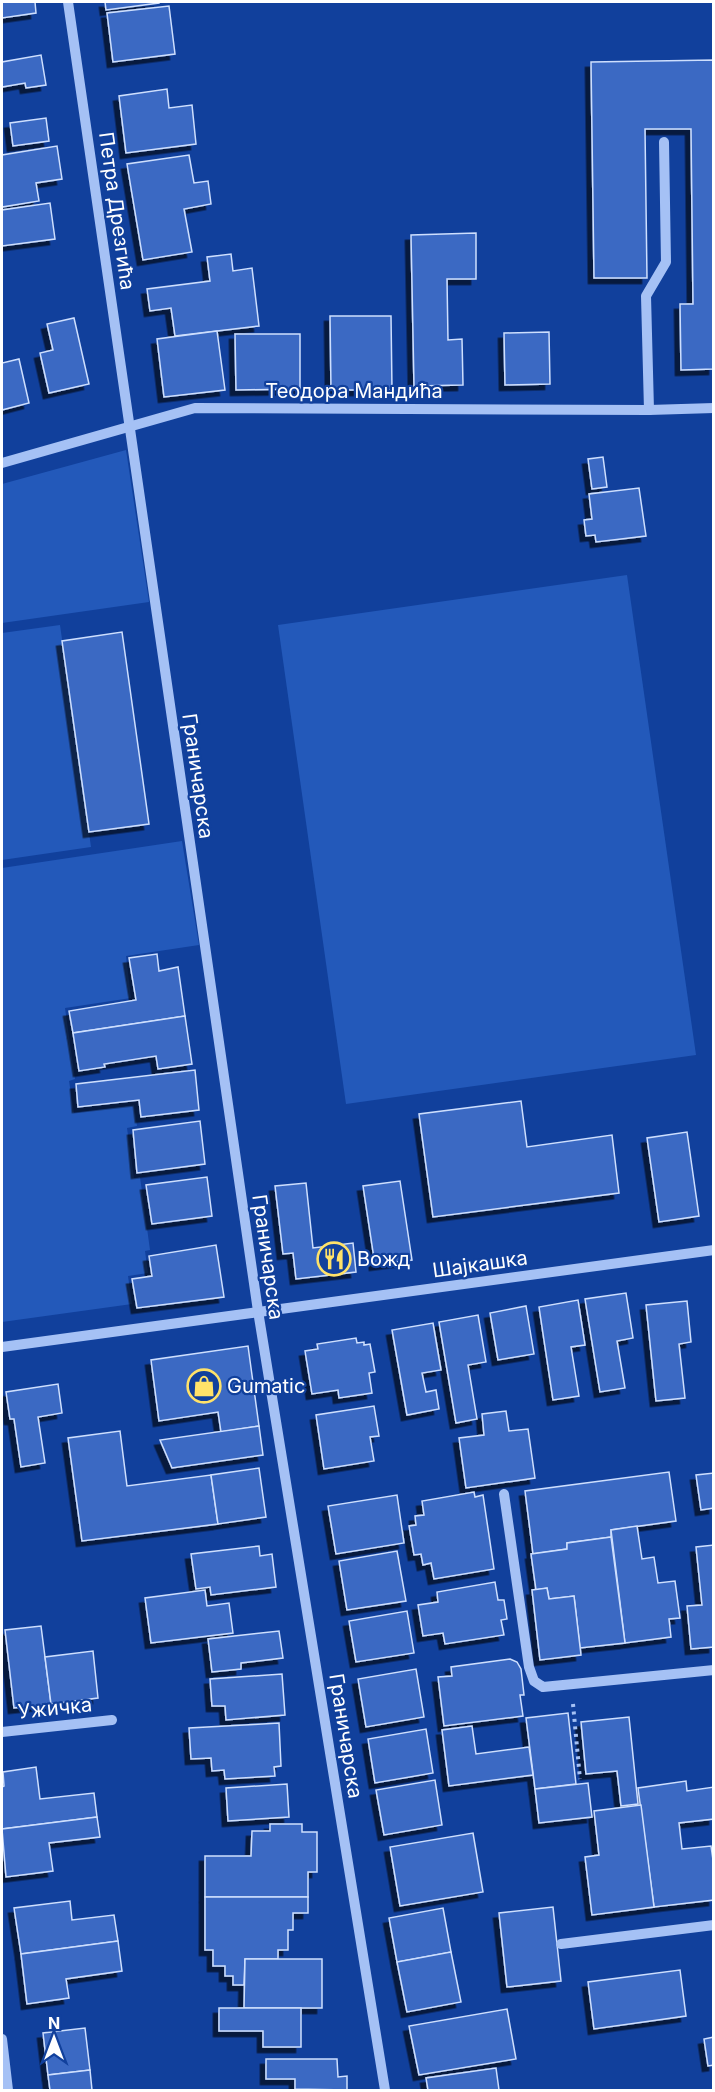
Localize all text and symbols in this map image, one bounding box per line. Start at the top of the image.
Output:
street label: Петра Дрезгића [94,130,140,292]
street label: Теодора Мандића [265,379,443,403]
street label: Граничарска [177,712,219,840]
street label: Граничарска [247,1193,289,1321]
restaurant icon: Вожд [316,1241,352,1277]
street label: Шајкашка [431,1245,529,1283]
place label: Вожд [357,1247,410,1271]
shop icon: Gumatic [186,1368,222,1404]
place label: Gumatic [227,1374,305,1398]
street label: Граничарска [324,1672,368,1800]
street label: Ужичка [17,1692,93,1724]
north arrow [24,2008,84,2068]
text: N [48,2013,60,2033]

